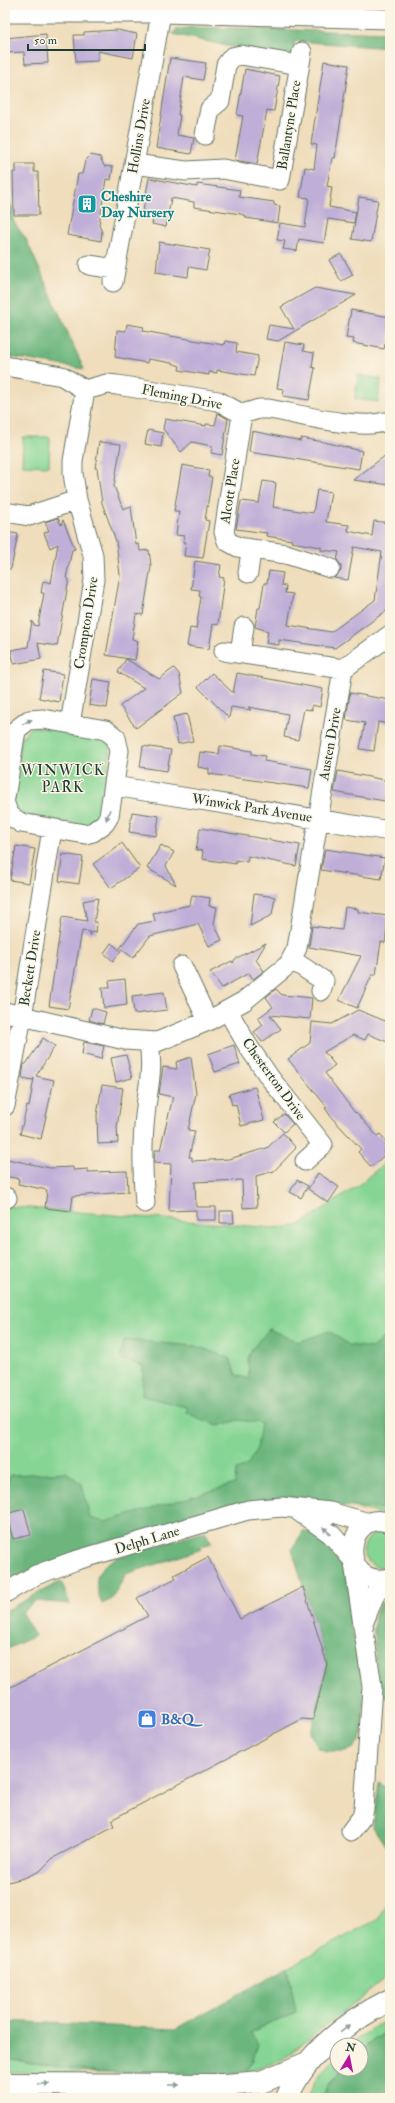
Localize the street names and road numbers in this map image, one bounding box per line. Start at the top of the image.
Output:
street label: Ballantyne Place [274,79,306,171]
street label: Hollins Drive [124,97,154,175]
street label: Fleming Drive [140,381,224,413]
street label: Alcott Place [216,457,244,526]
street label: Crompton Drive [70,575,103,671]
street label: Austen Drive [315,706,345,783]
street label: Winwick Park Avenue [190,790,314,826]
street label: Beckett Drive [16,928,44,1007]
street label: Chesterton Drive [239,1035,310,1123]
street label: Delph Lane [112,1522,182,1559]

